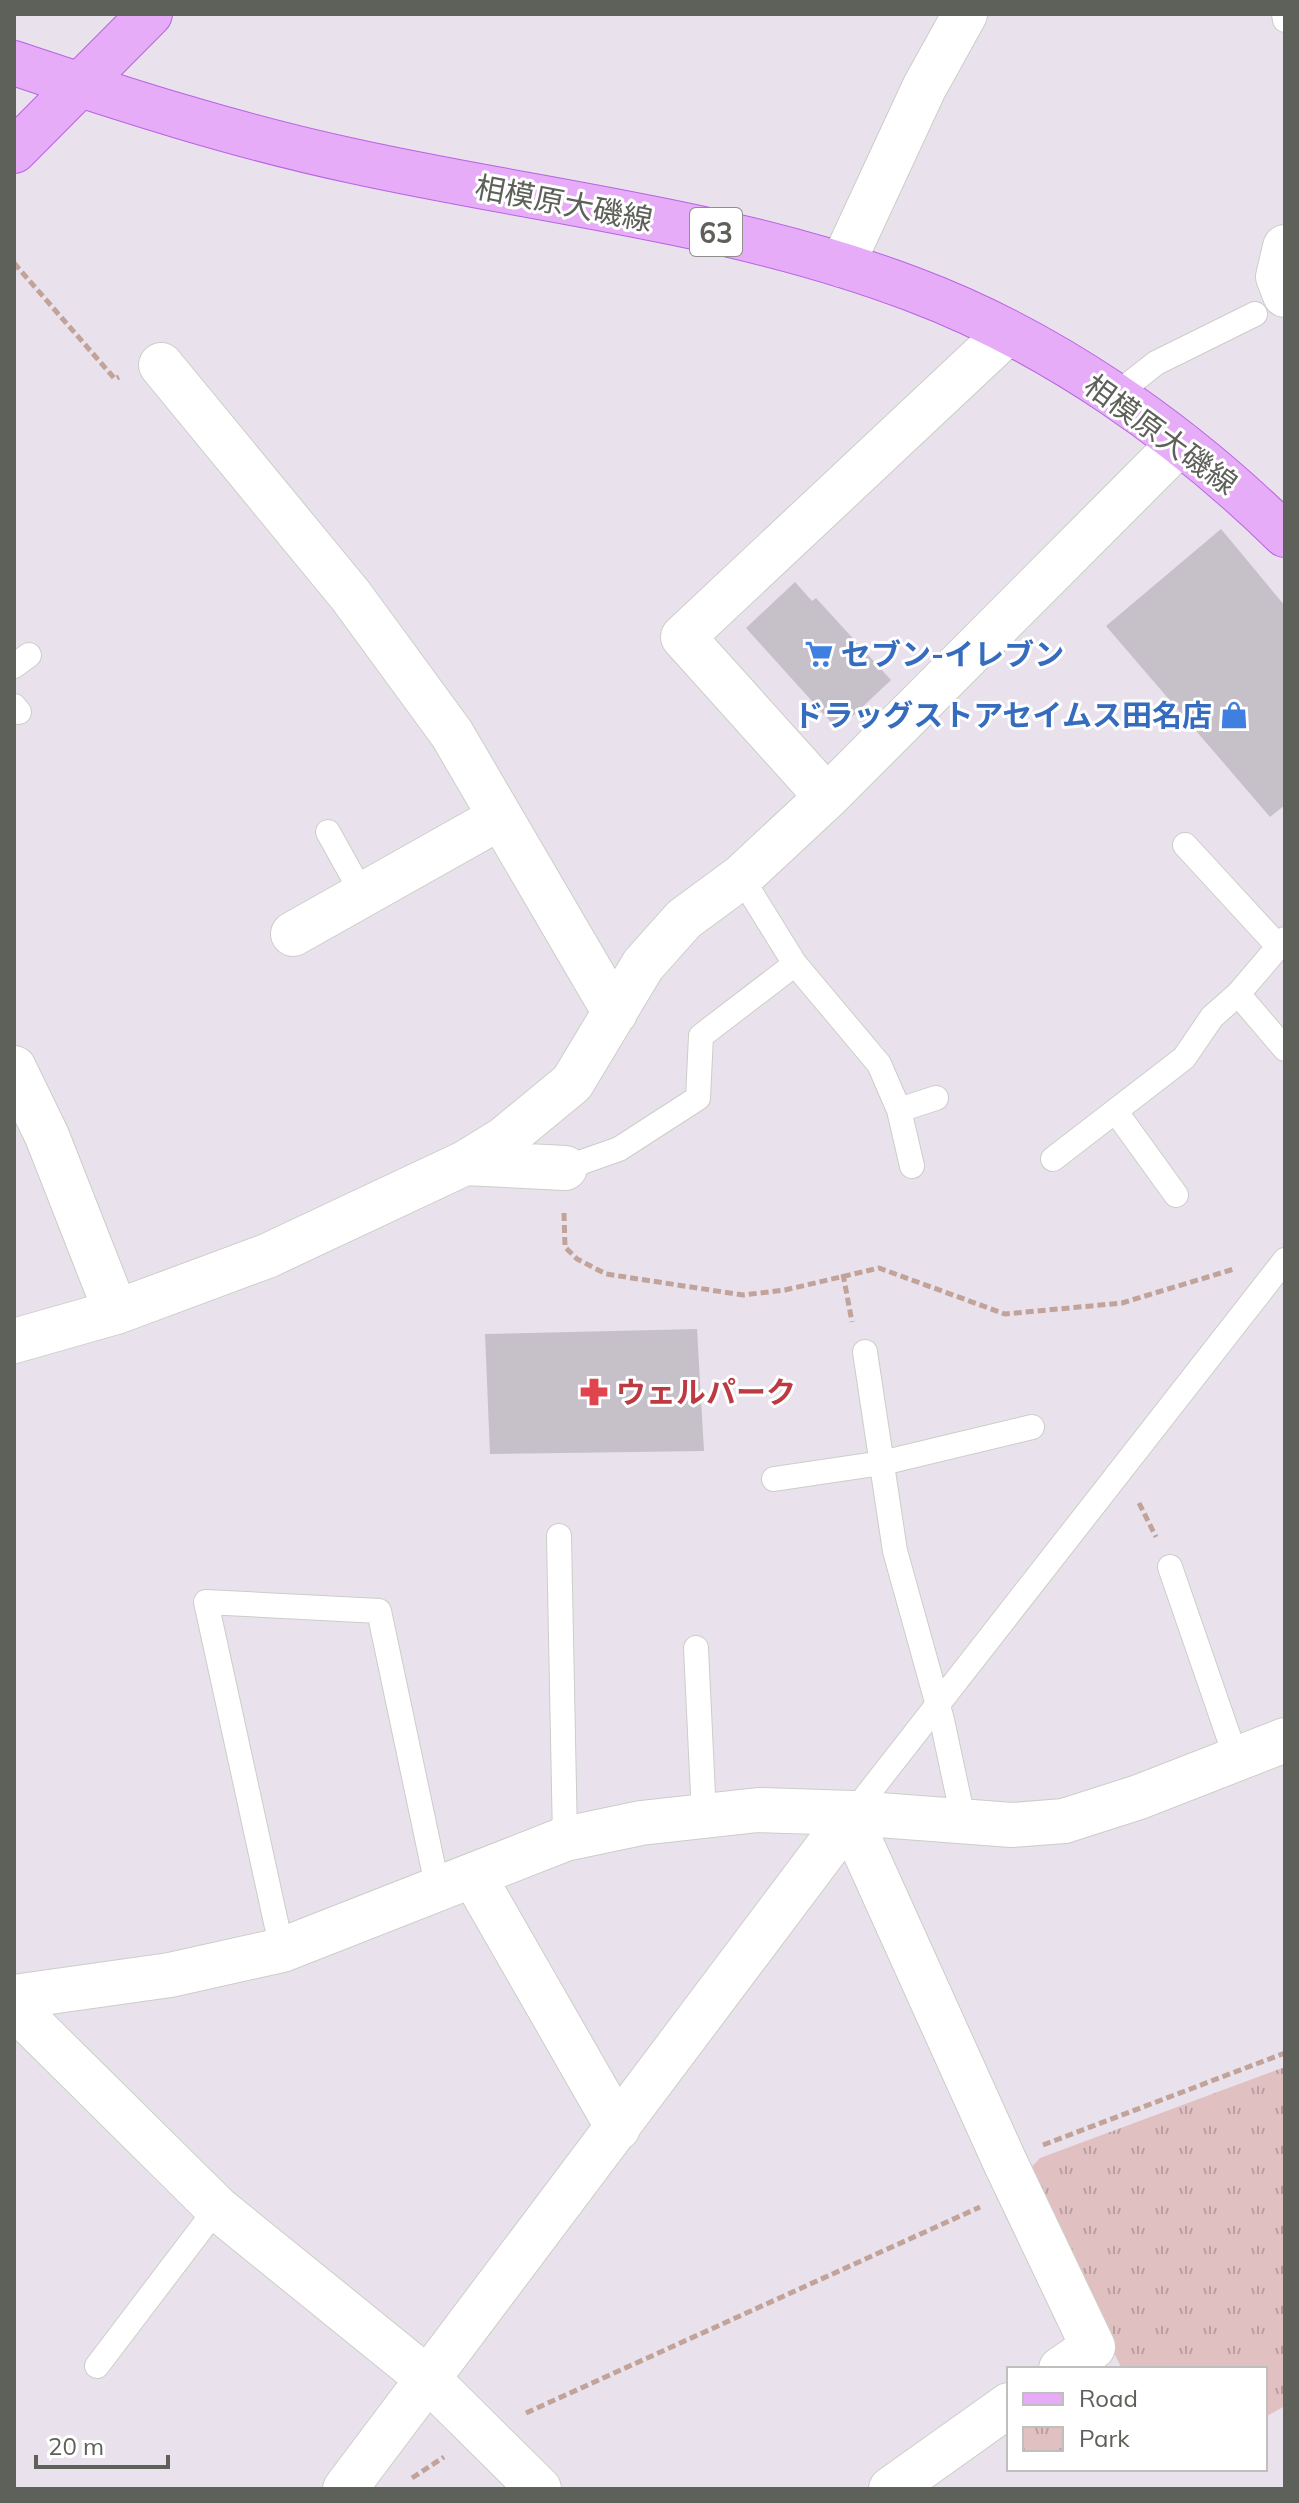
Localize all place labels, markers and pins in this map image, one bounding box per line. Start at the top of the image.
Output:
place label: セブン-イレブン [841,635,1064,673]
supermarket icon: セブン-イレブン [804,639,834,669]
place label: ドラッグストアセイムス田名店 [793,696,1212,734]
shop icon: ドラッグストアセイムス田名店 [1219,700,1249,730]
place label: ウェルパーク [616,1373,796,1411]
pharmacy icon: ウェルパーク [579,1377,609,1407]

